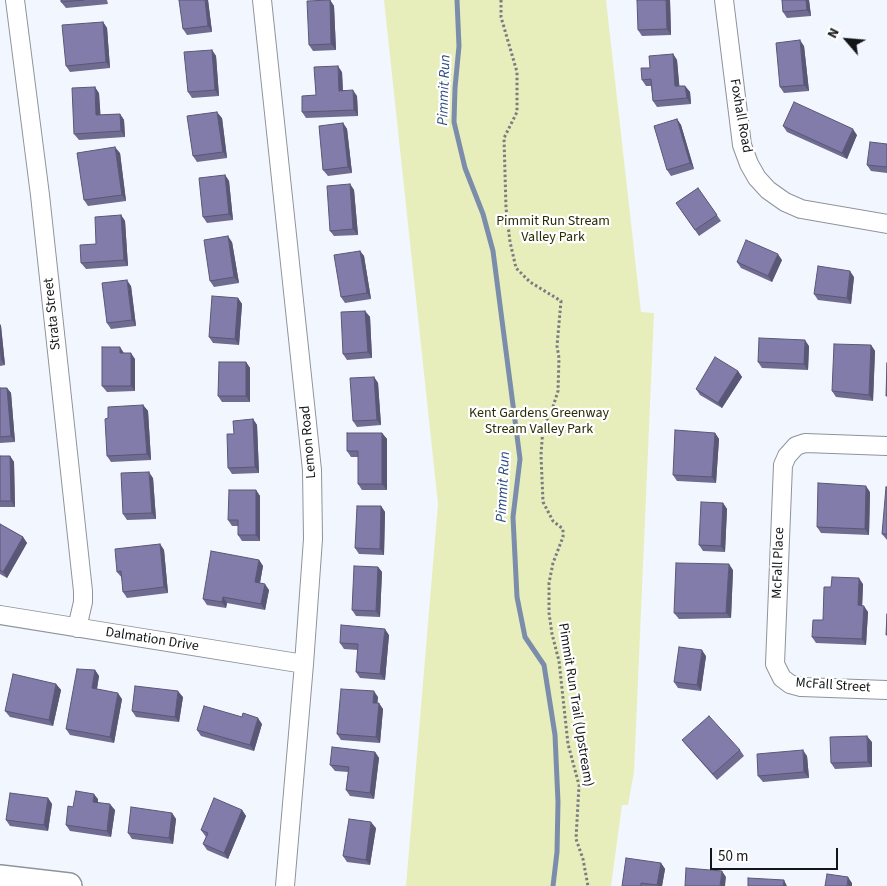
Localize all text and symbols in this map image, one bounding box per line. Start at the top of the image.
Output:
north arrow [822,15,872,65]
text: N [823,25,845,42]
water label: Pimmit Run [435,54,455,126]
street label: Foxhall Road [725,78,755,154]
park label: Pimmit Run Stream Valley Park [496,214,610,246]
street label: Strata Street [41,277,65,351]
street label: Lemon Road [297,405,321,479]
park label: Kent Gardens Greenway Stream Valley Park [469,406,609,438]
water label: Pimmit Run [493,451,515,523]
street label: McFall Place [769,527,789,599]
street label: Pimmit Run Trail (Upstream) [554,622,596,788]
street label: Dalmation Drive [104,624,200,656]
street label: McFall Street [795,675,871,697]
scale bar [712,838,840,870]
text: 50 m [718,846,748,867]

